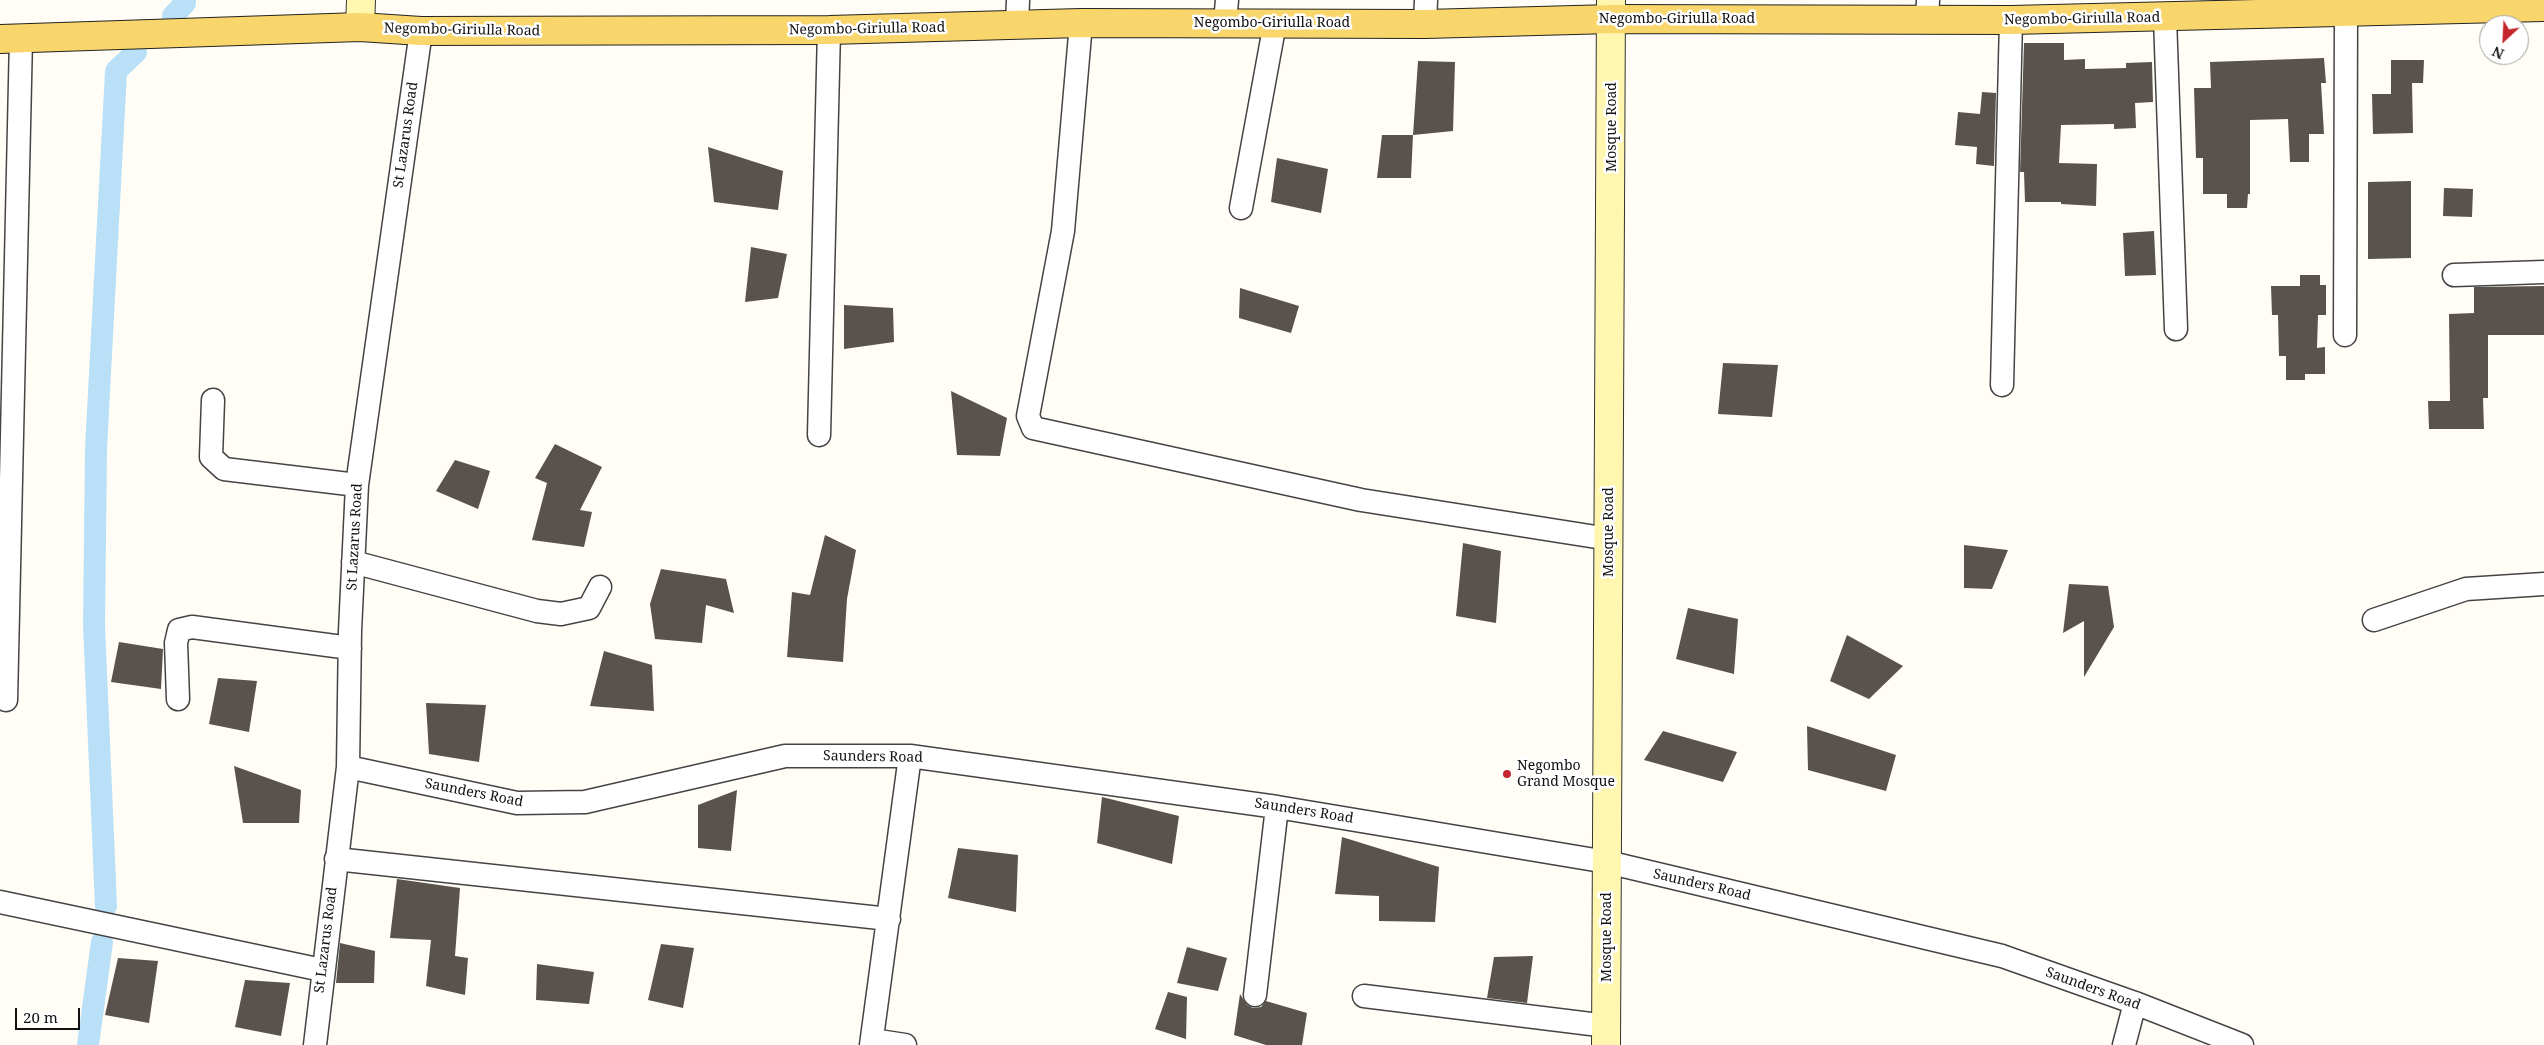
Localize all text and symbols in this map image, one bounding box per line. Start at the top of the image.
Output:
street label: Negombo-Giriulla Road [2004,9,2160,29]
street label: Negombo-Giriulla Road [1599,11,1755,27]
street label: Negombo-Giriulla Road [1194,15,1350,31]
north arrow [2479,15,2529,65]
street label: Negombo-Giriulla Road [789,19,945,39]
street label: Negombo-Giriulla Road [384,20,540,40]
text: N [2489,42,2507,64]
street label: St Lazarus Road [390,81,422,189]
street label: Mosque Road [1604,82,1620,172]
street label: St Lazarus Road [344,483,366,591]
street label: Mosque Road [1601,487,1617,577]
street label: Saunders Road [823,748,923,766]
place label: Negombo Grand Mosque [1517,758,1615,790]
marker: Negombo Grand Mosque [1501,768,1513,780]
street label: Saunders Road [423,775,525,811]
street label: Saunders Road [1253,795,1355,827]
street label: Saunders Road [1651,866,1753,904]
street label: St Lazarus Road [311,886,341,994]
street label: Mosque Road [1599,892,1615,982]
street label: Saunders Road [2043,964,2143,1014]
scale bar [18,998,82,1030]
text: 20 m [23,1007,58,1027]

